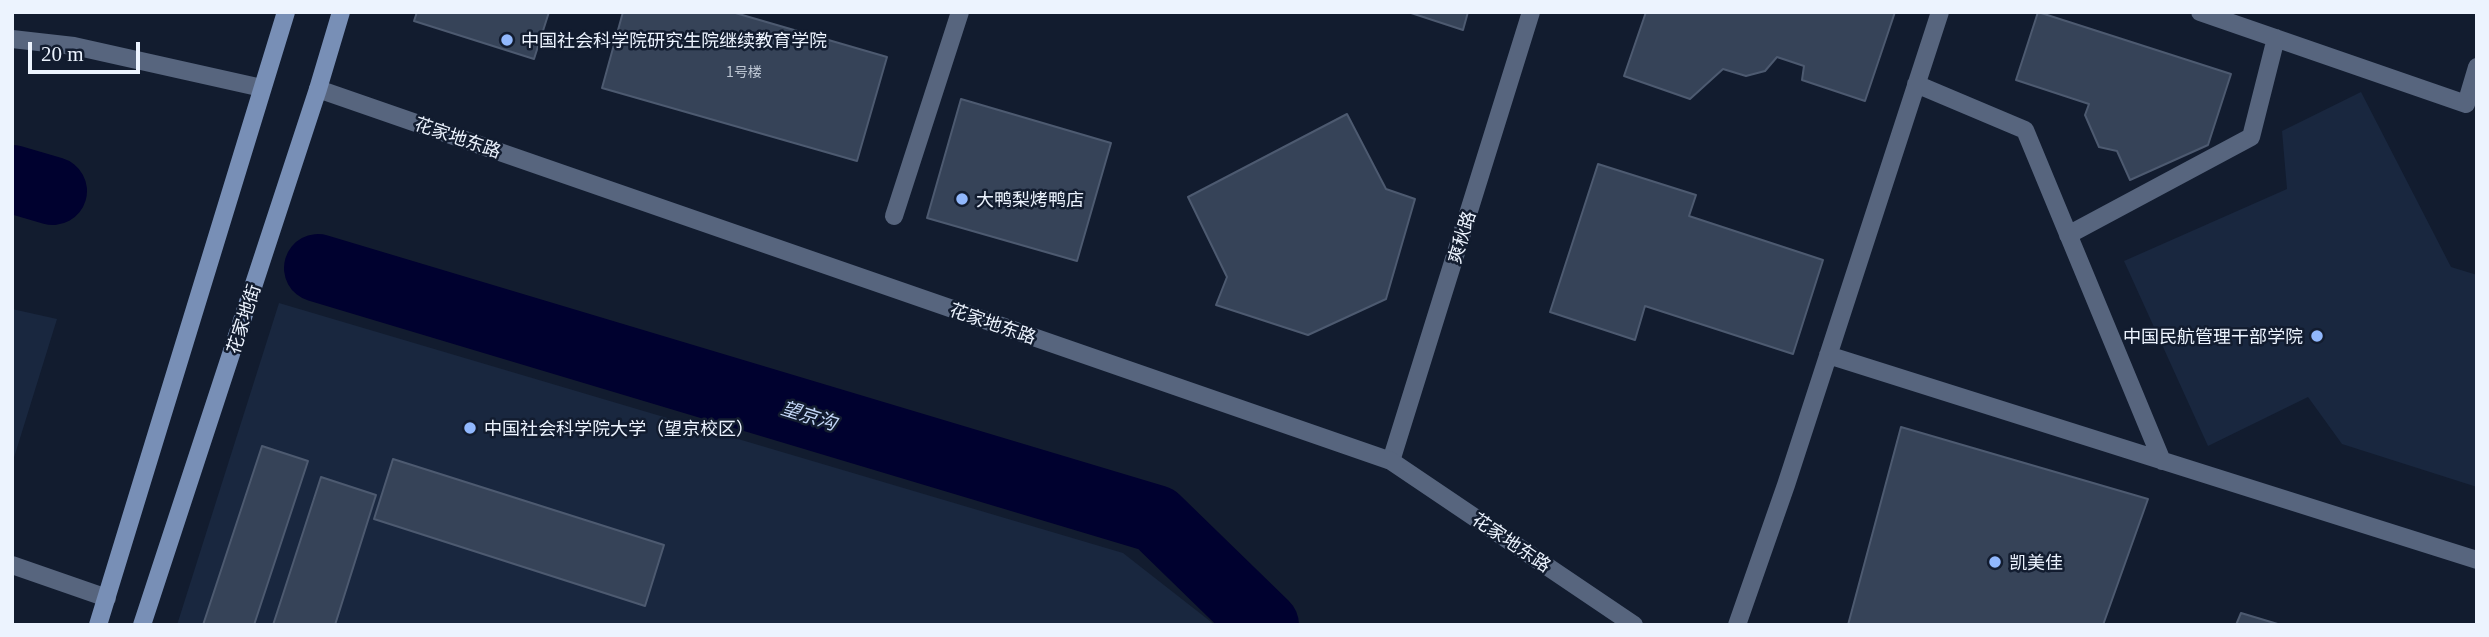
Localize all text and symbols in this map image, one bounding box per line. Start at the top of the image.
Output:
scale bar [32,28,144,72]
place label: 中国社会科学院研究生院继续教育学院 [521,29,827,51]
marker: 中国社会科学院研究生院继续教育学院 [499,32,515,48]
text: 20 m [41,42,84,66]
house number: 1号楼 [726,64,762,80]
street label: 花家地东路 [412,112,504,162]
place label: 大鸭梨烤鸭店 [976,188,1084,210]
marker: 大鸭梨烤鸭店 [954,191,970,207]
street label: 爽秋路 [1443,208,1479,266]
street label: 花家地街 [222,281,264,357]
street label: 花家地东路 [947,298,1039,348]
place label: 中国民航管理干部学院 [2123,325,2303,347]
marker: 中国民航管理干部学院 [2309,328,2325,344]
water label: 望京沟 [778,396,840,434]
place label: 中国社会科学院大学（望京校区） [484,417,754,439]
marker: 中国社会科学院大学（望京校区） [462,420,478,436]
street label: 花家地东路 [1469,508,1555,576]
place label: 凯美佳 [2009,551,2063,573]
marker: 凯美佳 [1987,554,2003,570]

